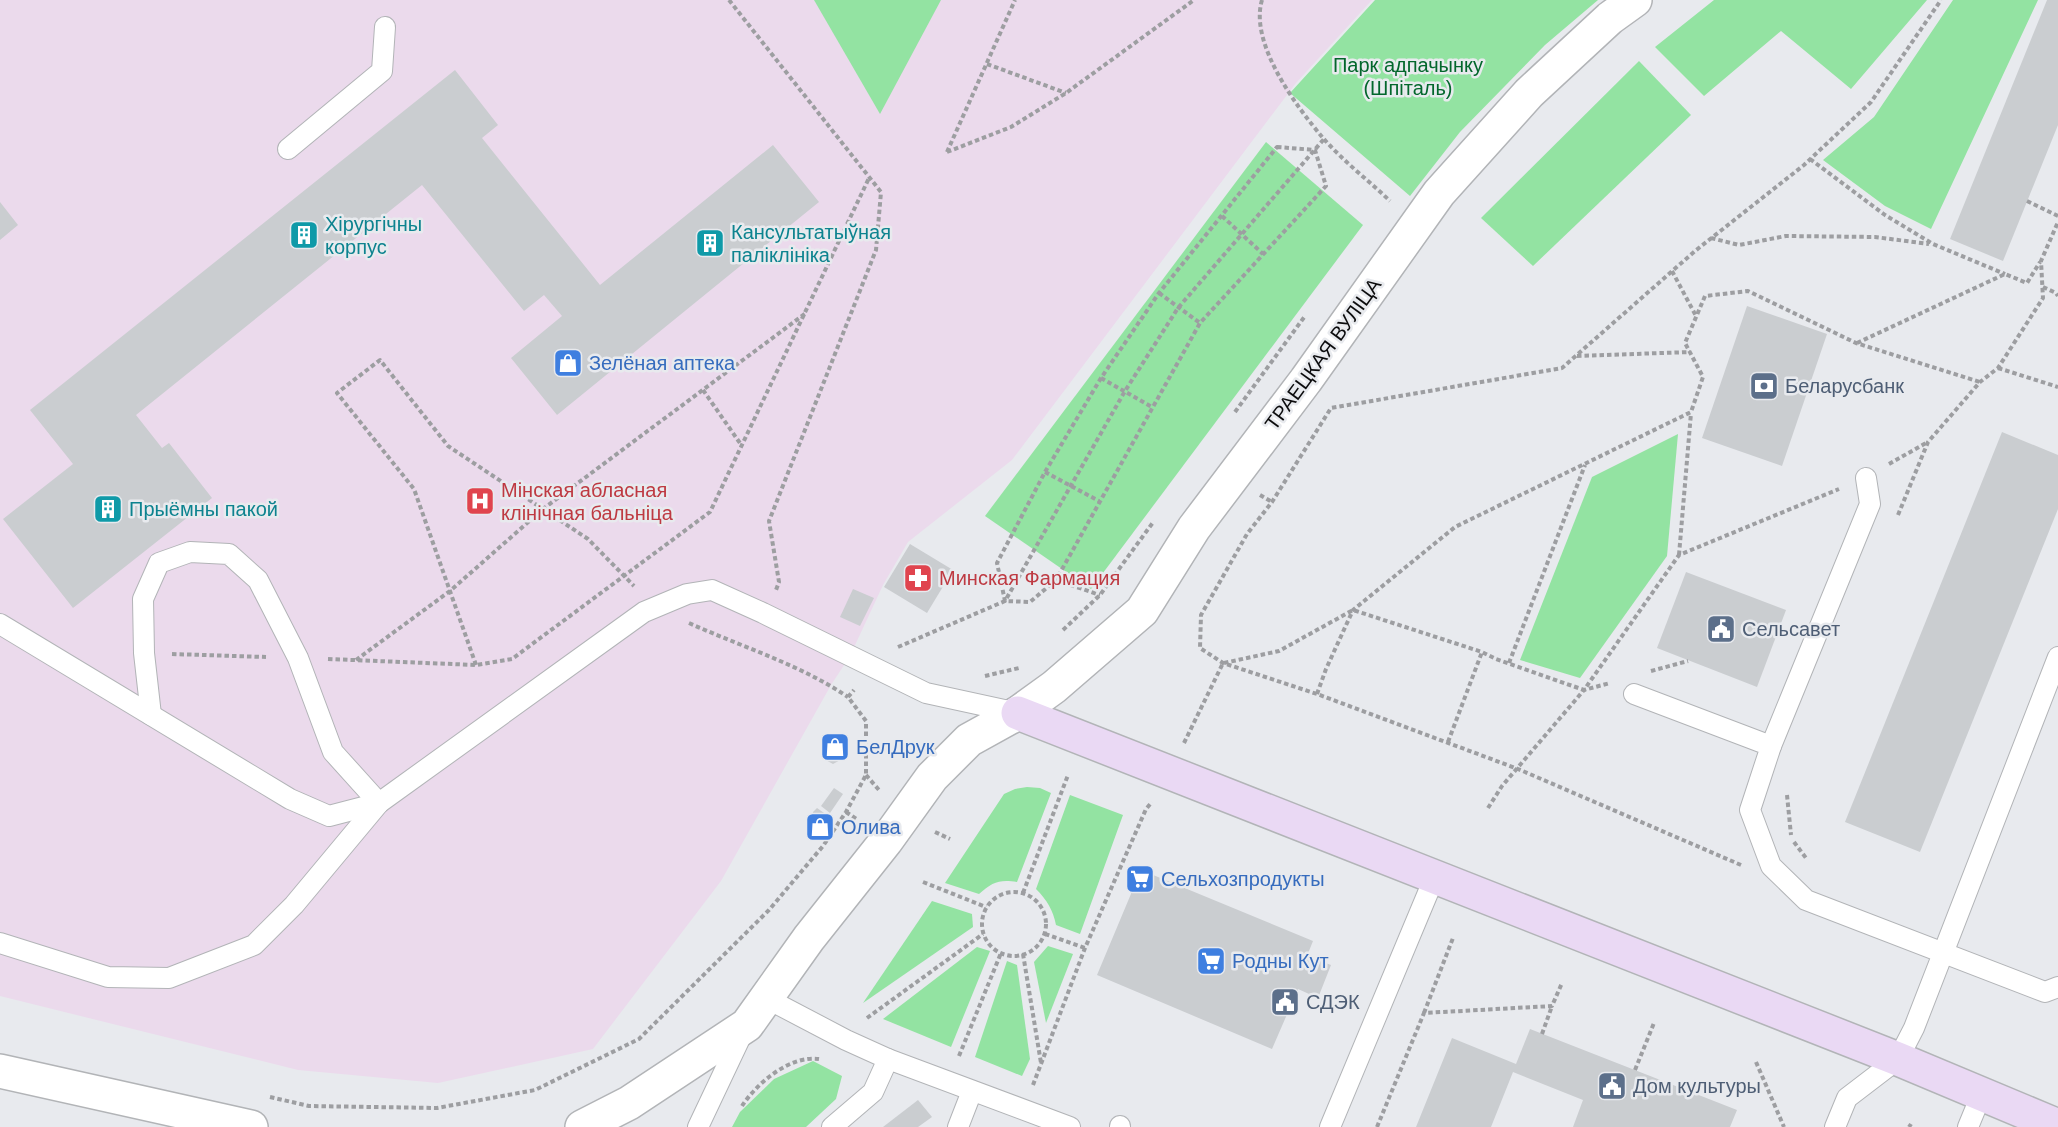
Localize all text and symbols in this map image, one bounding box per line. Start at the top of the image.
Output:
park label: Парк адпачынку (Шпіталь) [1333,54,1483,99]
place label: Хірургічны корпус [325,213,422,258]
building icon: Хірургічны корпус [288,219,320,251]
place label: Кансультатыўная паліклініка [731,221,891,266]
building icon: Кансультатыўная паліклініка [694,227,726,259]
street label: ТРАЕЦКАЯ ВУЛІЦА [1261,273,1386,434]
shop icon: Зелёная аптека [552,347,584,379]
place label: Зелёная аптека [589,352,736,374]
bank icon: Беларусбанк [1748,370,1780,402]
place label: Беларусбанк [1785,375,1904,397]
place label: Мінская абласная клінічная бальніца [501,479,674,524]
hospital icon: Мінская абласная клінічная бальніца [464,485,496,517]
building icon: Прыёмны пакой [92,493,124,525]
place label: Прыёмны пакой [129,498,278,520]
pharmacy icon: Минская Фармация [902,562,934,594]
place label: Минская Фармация [939,567,1120,589]
public building icon: Сельсавет [1705,613,1737,645]
place label: Сельсавет [1742,618,1840,640]
shop icon: БелДрук [819,731,851,763]
place label: БелДрук [856,736,935,758]
shop icon: Олива [804,811,836,843]
place label: Олива [841,816,902,838]
supermarket icon: Сельхозпродукты [1124,863,1156,895]
place label: Сельхозпродукты [1161,868,1325,890]
supermarket icon: Родны Кут [1195,945,1227,977]
place label: Родны Кут [1232,950,1329,972]
public building icon: СДЭК [1269,986,1301,1018]
place label: СДЭК [1306,991,1360,1013]
public building icon: Дом культуры [1596,1070,1628,1102]
place label: Дом культуры [1633,1075,1761,1097]

